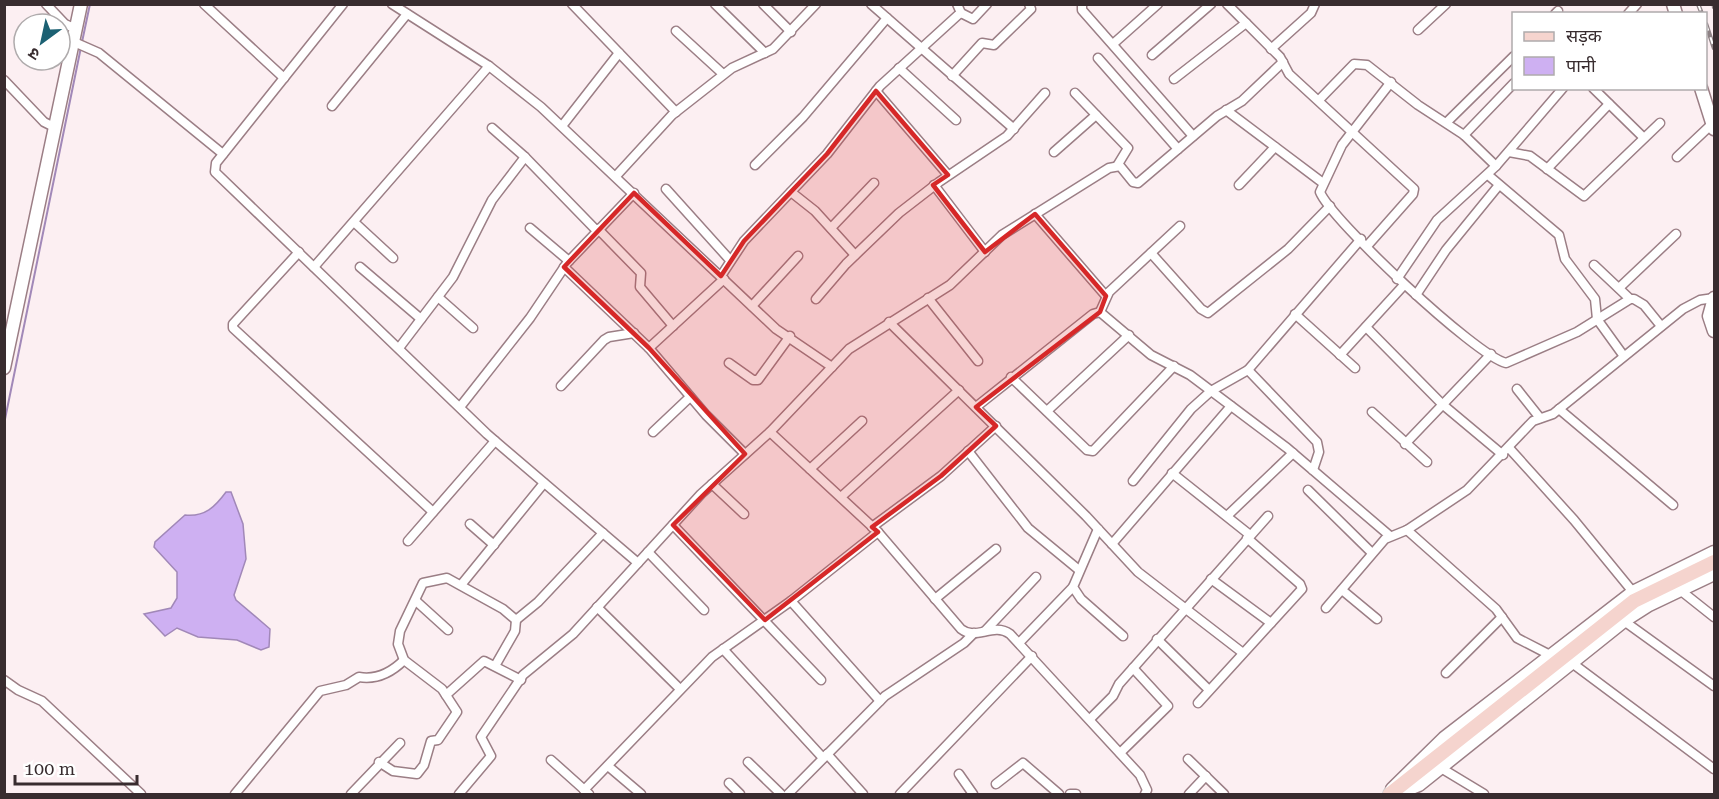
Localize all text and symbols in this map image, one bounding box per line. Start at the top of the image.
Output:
north arrow [12,12,72,72]
legend [1512,12,1707,90]
text: सड़क [1566,25,1603,46]
text: उ [24,43,43,65]
text: पानी [1566,55,1596,76]
scale bar [15,748,136,786]
text: 100 m [24,758,75,779]

